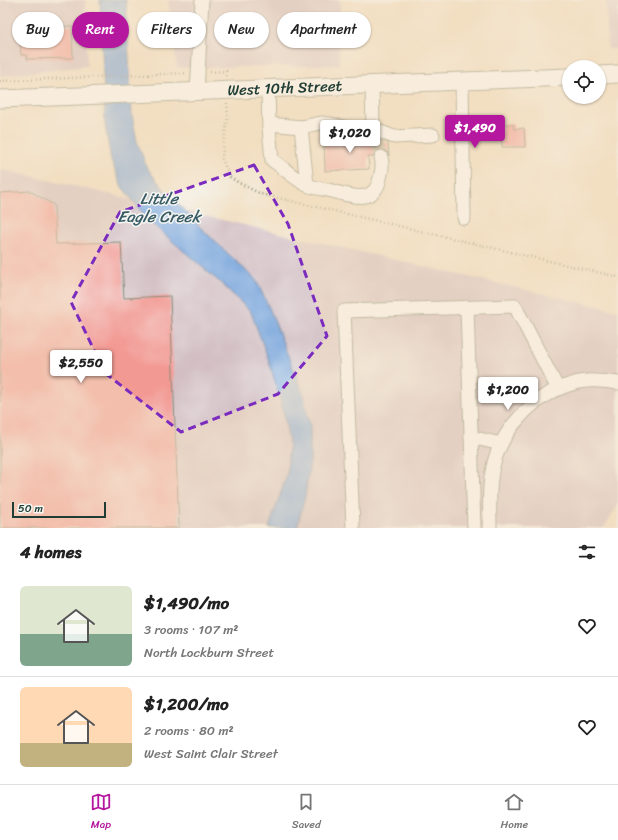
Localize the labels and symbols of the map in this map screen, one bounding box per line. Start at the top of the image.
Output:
street label: West 10th Street [227,73,343,103]
pin: $1,490 [442,115,508,149]
pin: $1,020 [317,120,383,154]
water label: Little Eagle Creek [118,184,203,231]
pin: $2,550 [48,350,114,384]
pin: $1,200 [475,377,541,411]
scale bar [12,500,106,519]

